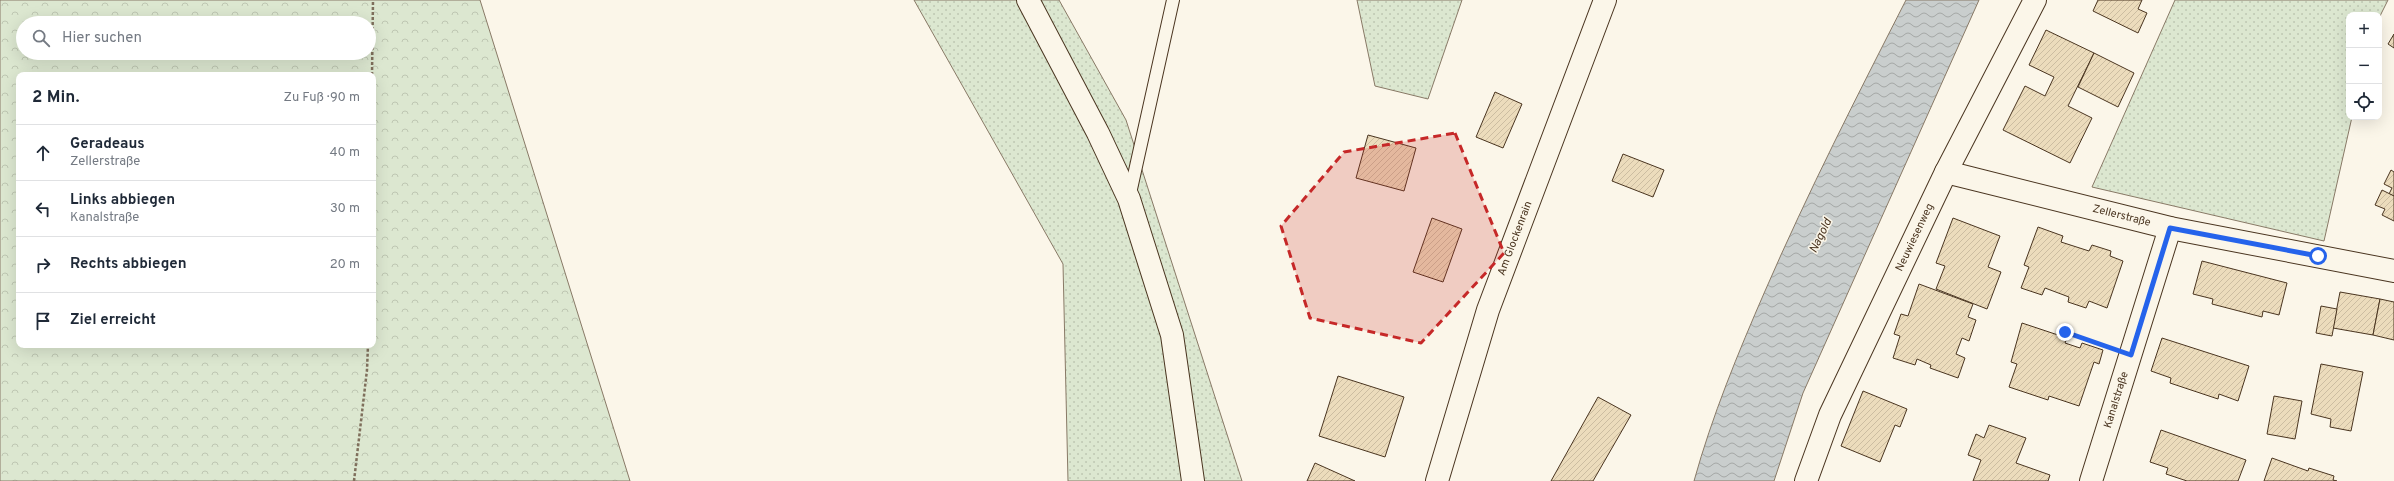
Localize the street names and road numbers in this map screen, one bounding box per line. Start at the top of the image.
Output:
street label: Am Glockenrain [1495,199,1535,278]
street label: Neuwiesenweg [1893,201,1937,274]
street label: Zellerstraße [2091,202,2152,230]
street label: Kanalstraße [2101,370,2132,430]

